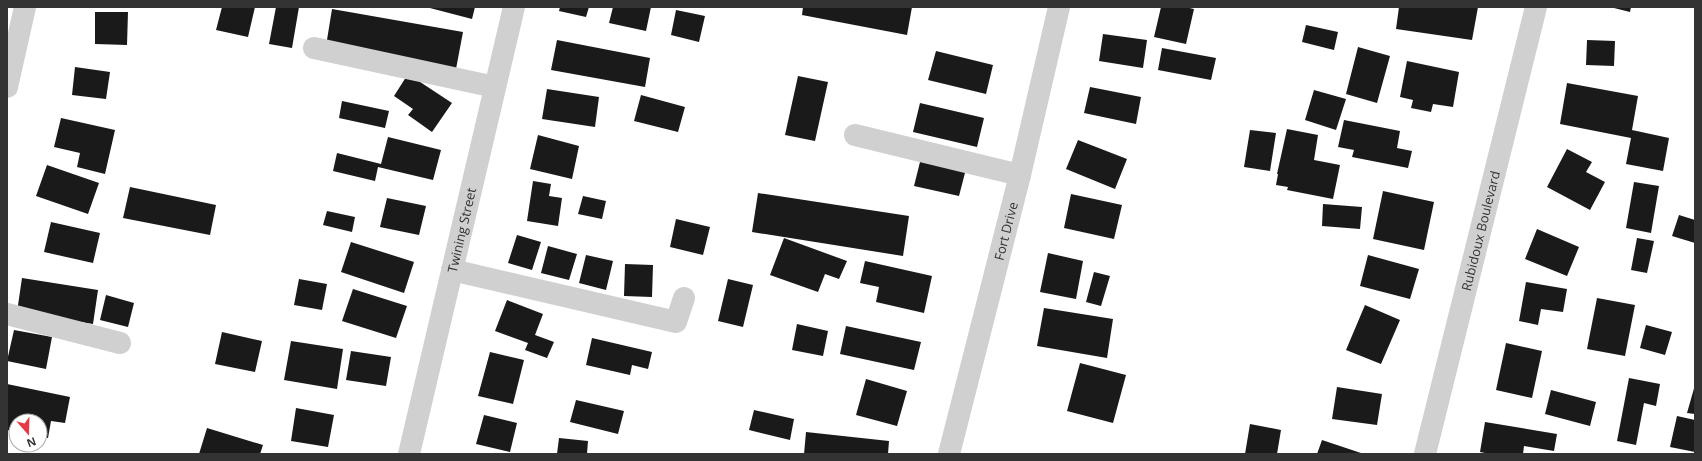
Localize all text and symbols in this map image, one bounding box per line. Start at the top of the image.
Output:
street label: Rubidoux Boulevard [1457,169,1504,293]
street label: Twining Street [443,186,480,274]
street label: Fort Drive [990,200,1022,262]
north arrow [8,413,48,453]
text: N [25,434,38,451]

